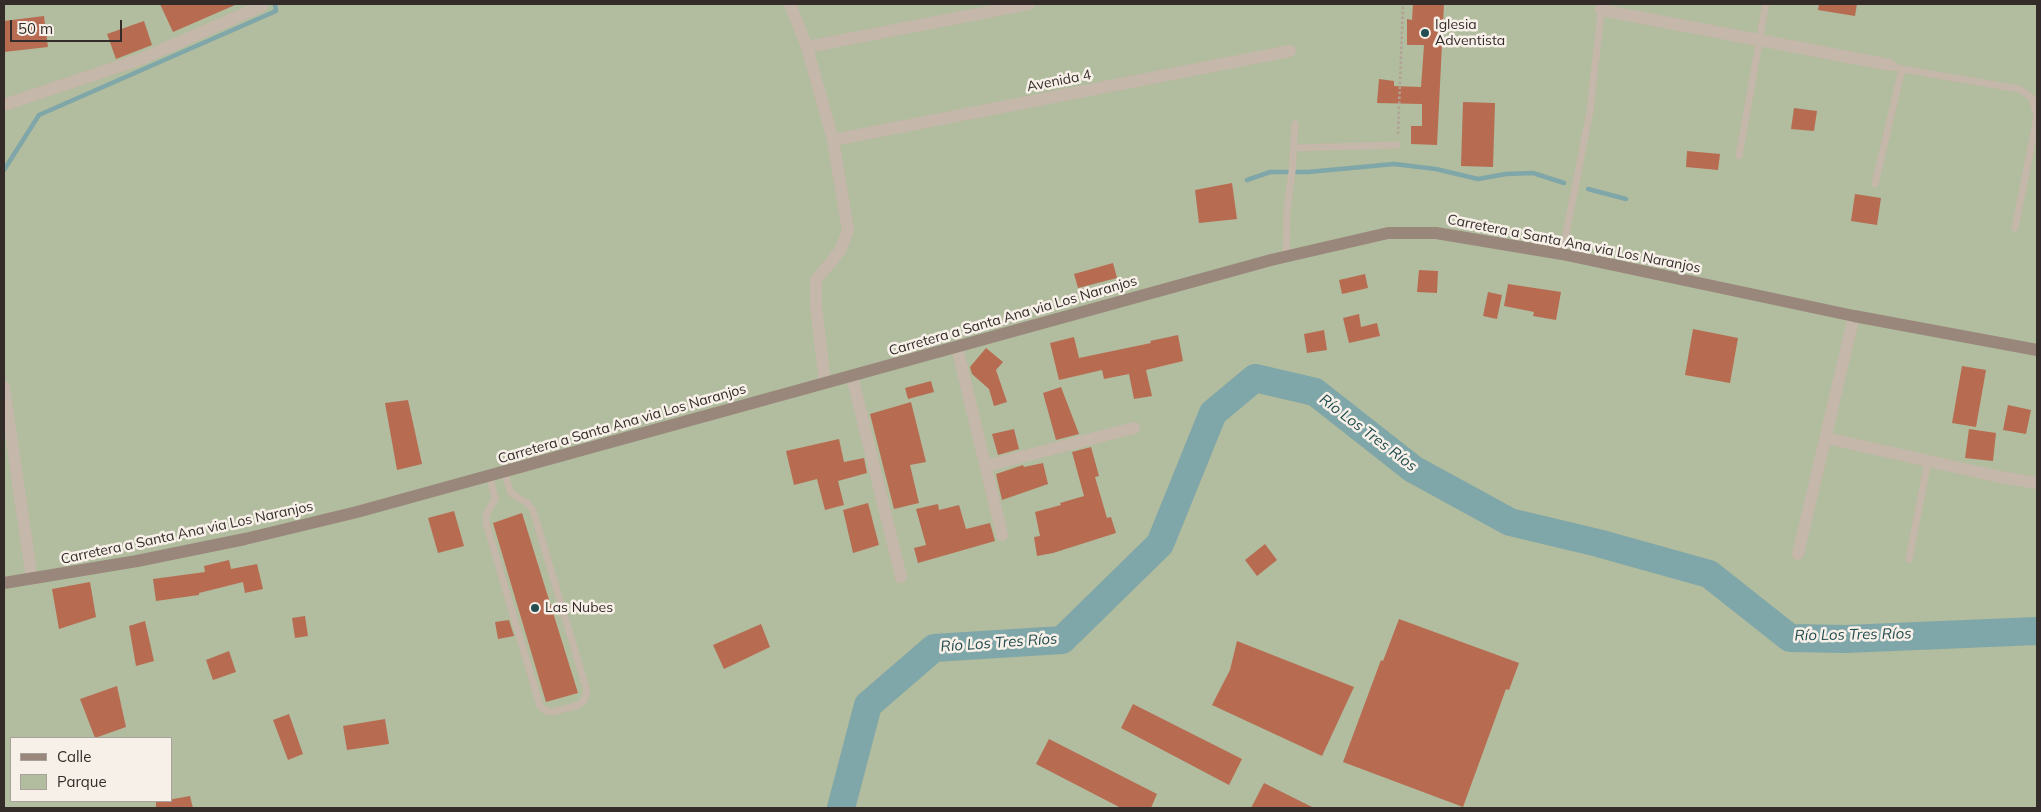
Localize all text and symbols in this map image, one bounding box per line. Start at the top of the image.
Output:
scale bar [12,10,125,42]
place label: Iglesia Adventista [1435,17,1505,49]
text: 50 m [18,19,53,38]
marker: Iglesia Adventista [1419,27,1431,39]
street label: Avenida 4 [1025,67,1093,95]
street label: Carretera a Santa Ana via Los Naranjos [1446,211,1702,277]
street label: Carretera a Santa Ana via Los Naranjos [887,272,1139,360]
street label: Carretera a Santa Ana via Los Naranjos [496,380,748,468]
water label: Río Los Tres Ríos [1316,391,1420,475]
street label: Carretera a Santa Ana via Los Naranjos [59,498,315,568]
place label: Las Nubes [545,600,613,616]
marker: Las Nubes [529,602,541,614]
water label: Río Los Tres Ríos [1794,625,1912,645]
water label: Río Los Tres Ríos [940,630,1058,656]
legend [10,737,172,802]
text: Calle [57,747,91,766]
text: Parque [57,772,107,791]

